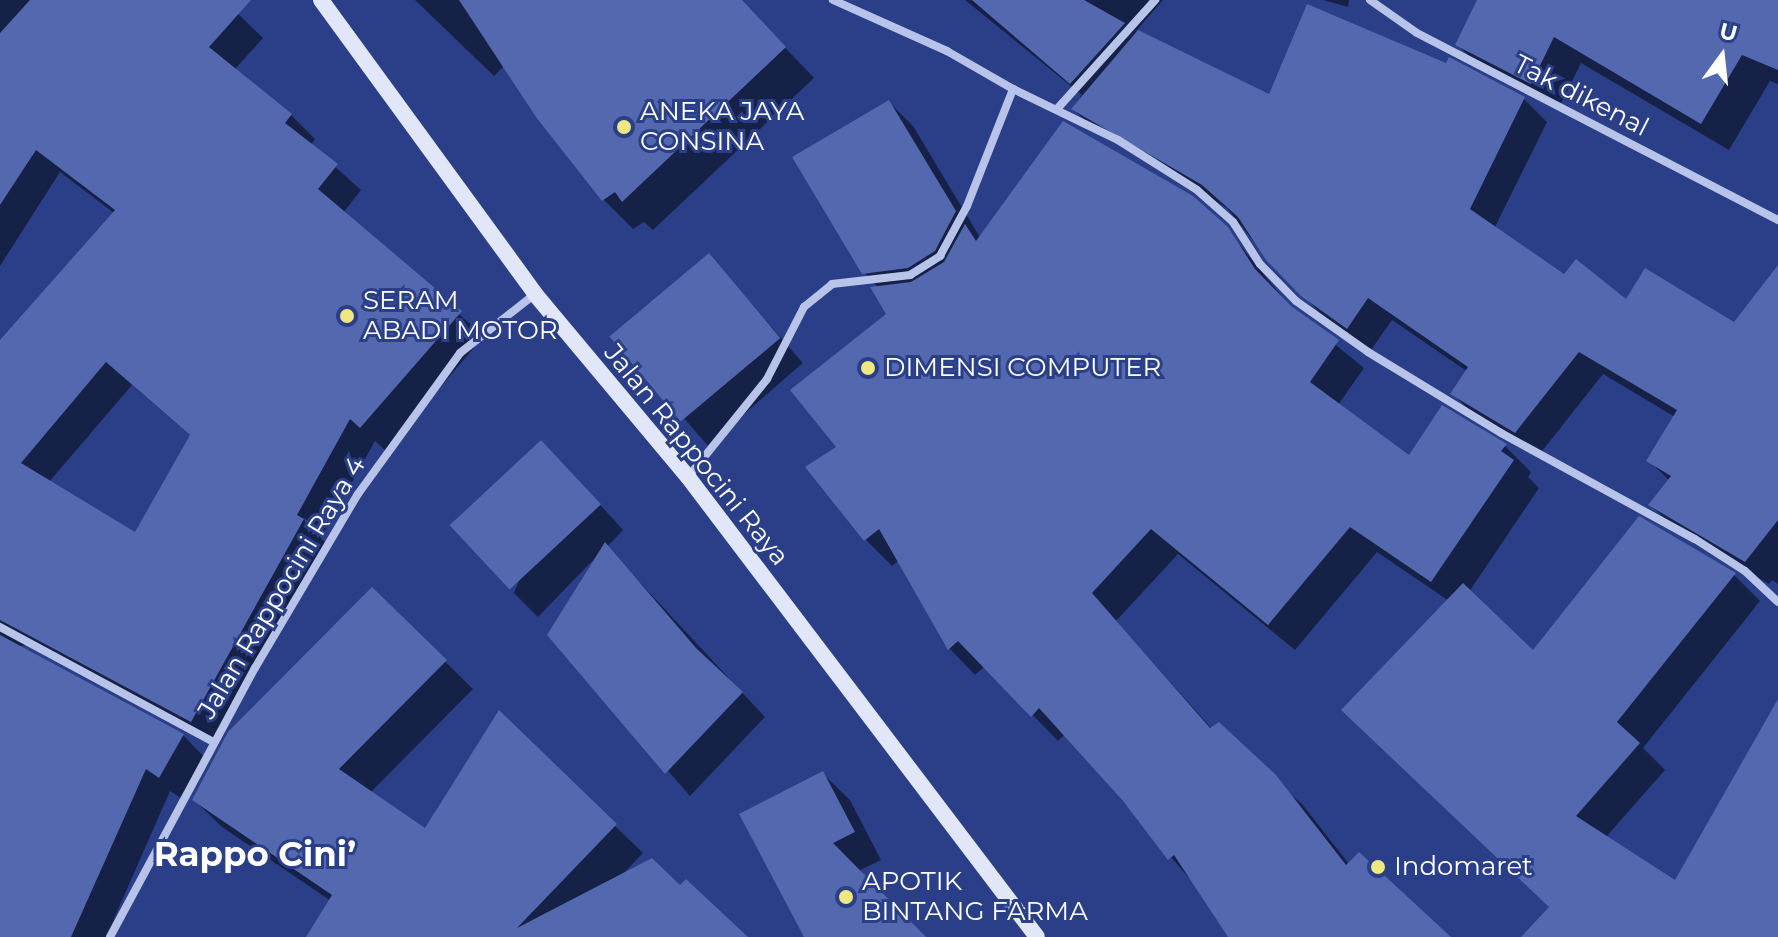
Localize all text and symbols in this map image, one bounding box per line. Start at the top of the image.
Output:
north arrow [1682,16,1762,96]
text: U [1716,17,1740,48]
street label: Tak dikenal [1508,49,1654,143]
place label: ANEKA JAYA CONSINA [640,96,804,158]
marker: ANEKA JAYA CONSINA [615,118,633,136]
place label: SERAM ABADI MOTOR [363,285,558,346]
marker: SERAM ABADI MOTOR [338,307,356,325]
street label: Jalan Rappocini Raya [597,338,795,572]
place label: DIMENSI COMPUTER [884,352,1161,384]
marker: DIMENSI COMPUTER [859,359,877,377]
street label: Jalan Rappocini Raya 4 [191,451,373,725]
district label: Rappo Ciniʼ [154,835,356,875]
place label: Indomaret [1394,851,1533,883]
marker: Indomaret [1369,858,1387,876]
place label: APOTIK BINTANG FARMA [862,866,1088,928]
marker: APOTIK BINTANG FARMA [837,888,855,906]

